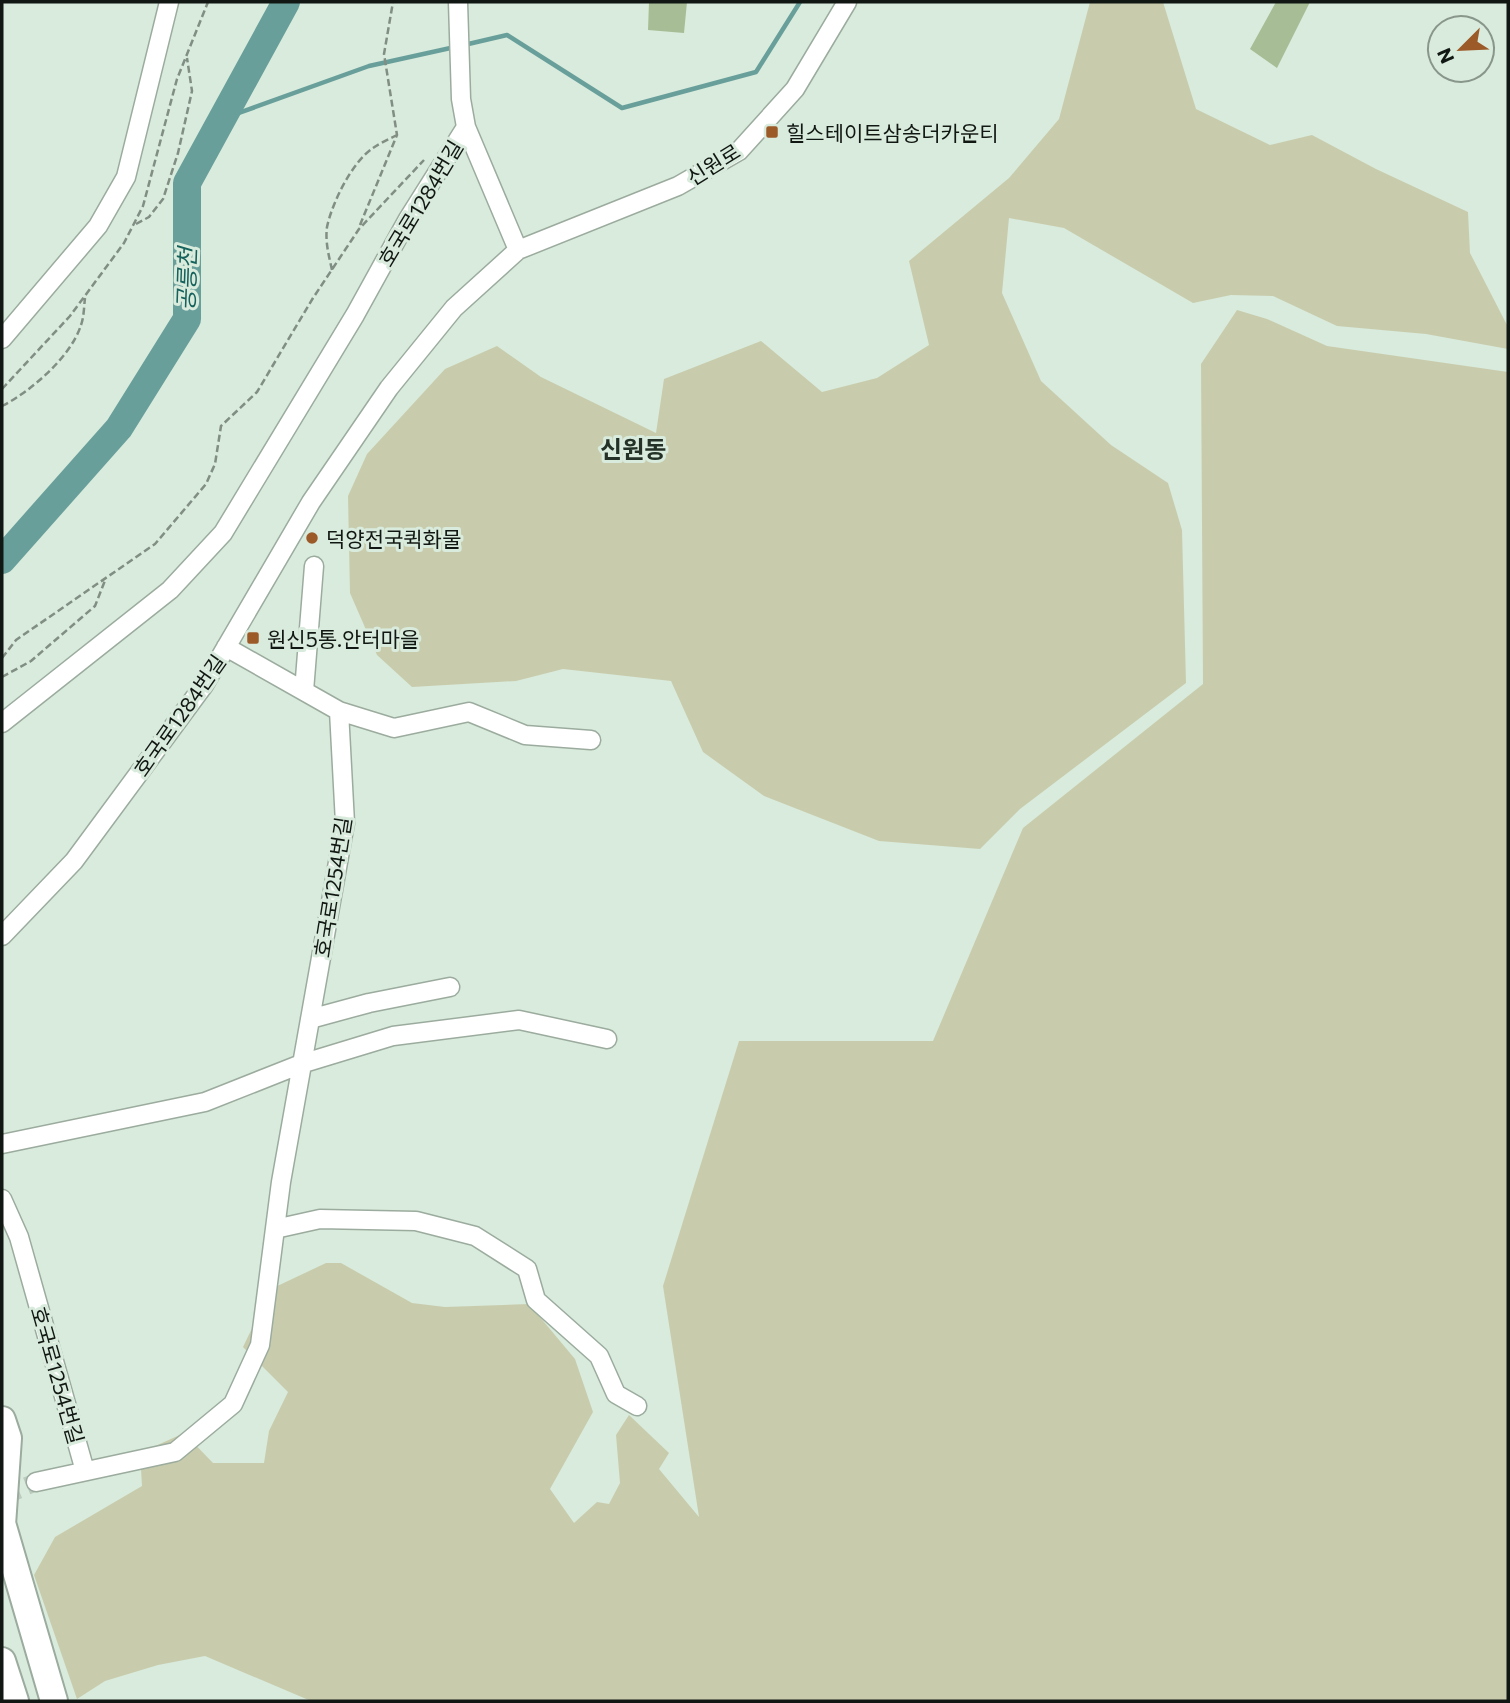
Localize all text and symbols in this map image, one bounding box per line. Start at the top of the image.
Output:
north arrow [1426,14,1496,84]
text: N [1432,45,1458,67]
place label: 힐스테이트삼송더카운티 [786,120,999,145]
marker: 힐스테이트삼송더카운티 [764,124,780,140]
street label: 호국로1284번길 [373,135,467,271]
street label: 신원로 [682,138,744,190]
water label: 공릉천 [171,244,201,311]
district label: 신원동 [600,434,666,463]
place label: 덕양전국퀵화물 [326,526,461,551]
marker: 덕양전국퀵화물 [304,530,320,546]
place label: 원신5통.안터마을 [267,626,419,651]
marker: 원신5통.안터마을 [245,630,261,646]
street label: 호국로1284번길 [128,649,230,781]
street label: 호국로1254번길 [309,815,355,959]
street label: 호국로1254번길 [26,1303,90,1447]

